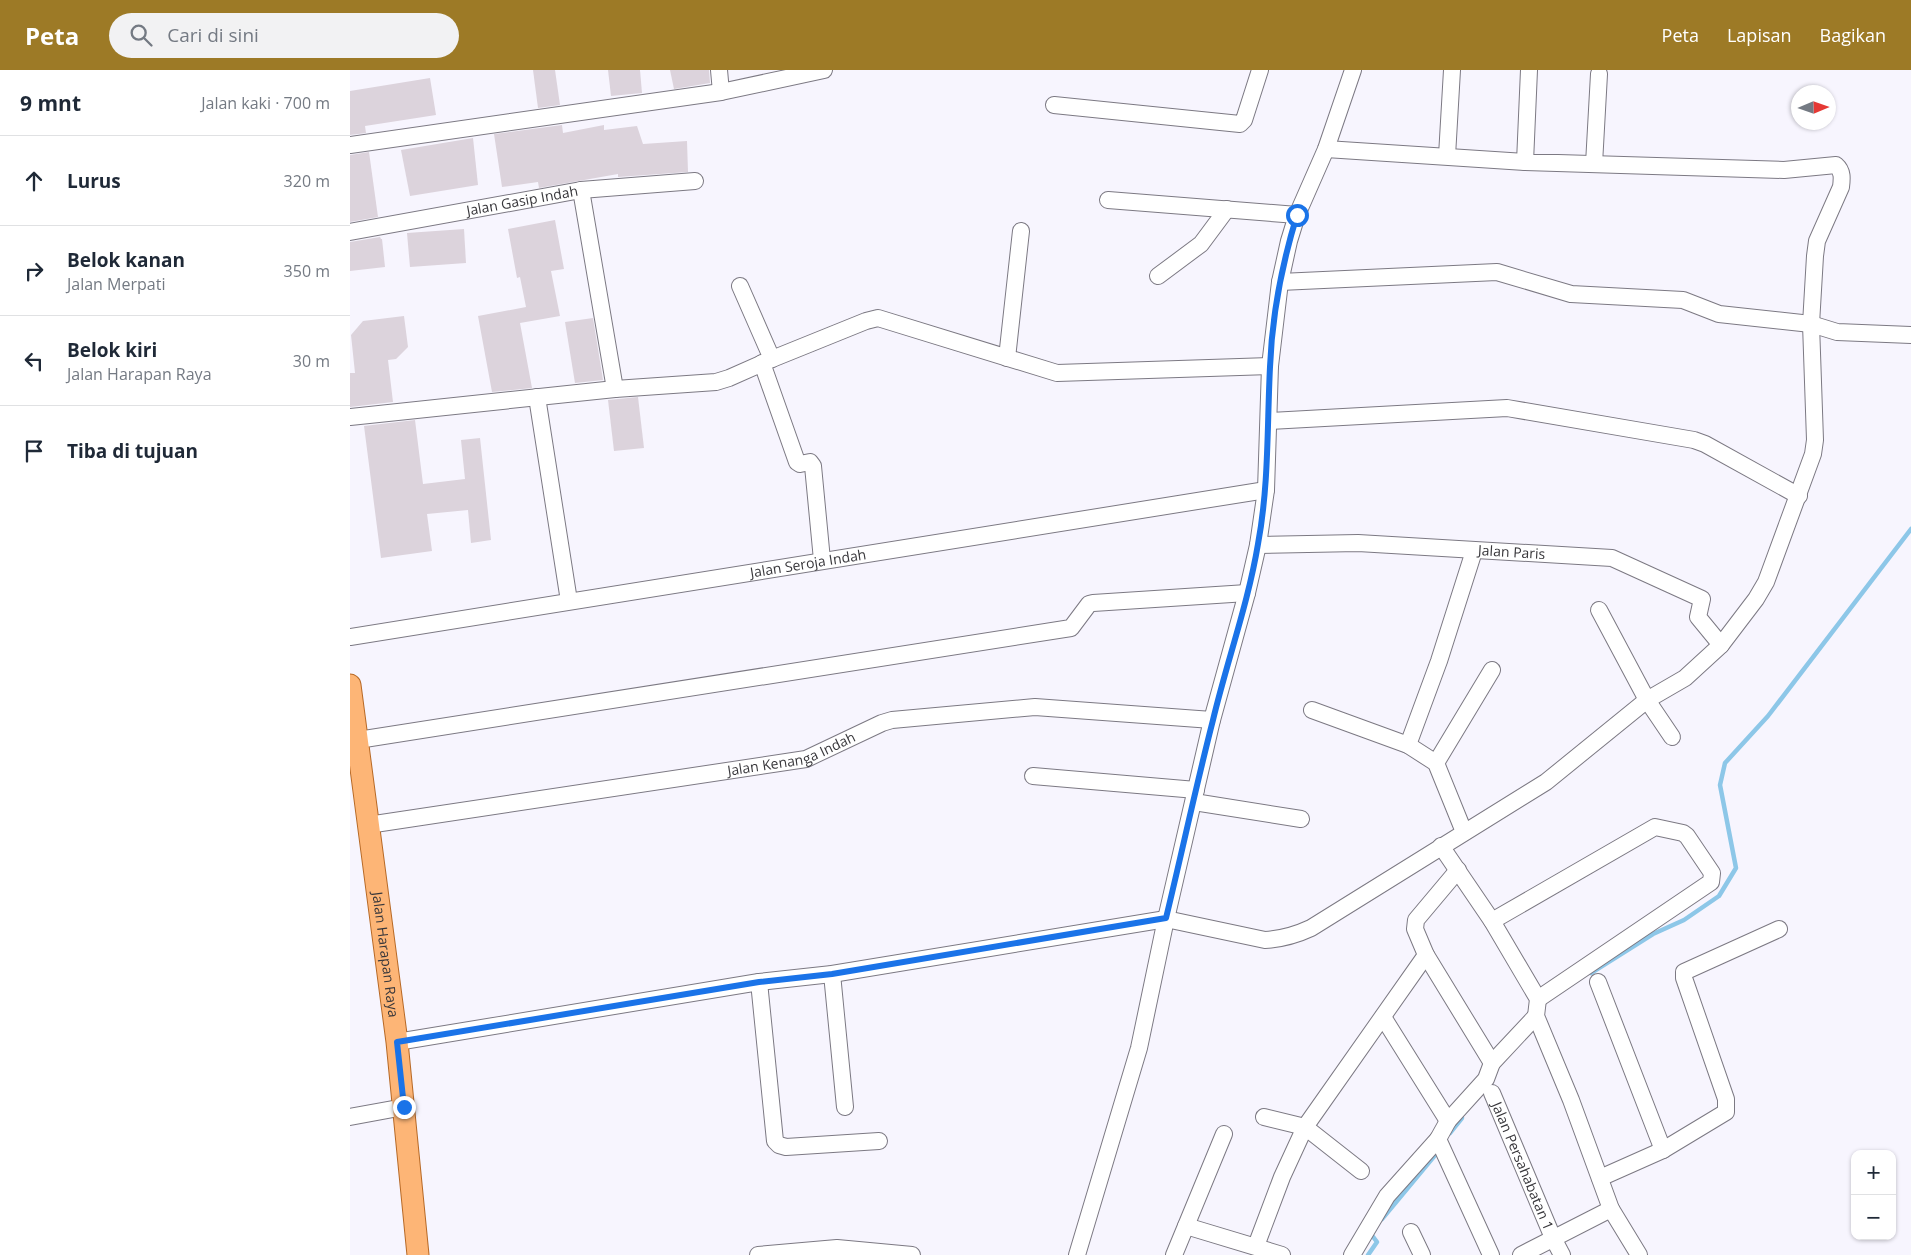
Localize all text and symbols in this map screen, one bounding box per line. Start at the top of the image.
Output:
search box [109,13,459,58]
text: Peta [25,19,79,52]
icon: search [127,21,155,49]
text: Cari di sini [167,22,259,48]
text: Peta [1662,23,1699,47]
text: Lapisan [1727,23,1792,47]
text: Bagikan [1820,23,1886,47]
north arrow [1791,85,1836,130]
text: 9 mnt [20,89,81,117]
text: Jalan kaki · 700 m [201,92,330,114]
icon: ahead [20,167,48,195]
text: Lurus [67,168,121,194]
text: 320 m [284,170,330,192]
street label: Jalan Gasip Indah [463,181,579,220]
route start [1286,204,1309,227]
text: Belok kanan [67,247,185,273]
icon: right [20,257,48,285]
text: 350 m [284,260,330,282]
text: Jalan Merpati [67,273,165,295]
text: Belok kiri [67,337,157,363]
icon: left [20,347,48,375]
text: 30 m [293,350,330,372]
text: Jalan Harapan Raya [67,363,212,385]
icon: arrive [20,437,48,465]
text: Tiba di tujuan [67,438,198,464]
street label: Jalan Paris [1476,540,1546,563]
street label: Jalan Seroja Indah [747,544,867,582]
street label: Jalan Kenanga Indah [724,727,858,780]
street label: Jalan Harapan Raya [368,889,404,1019]
route end [393,1096,416,1119]
street label: Jalan Persahabatan 1 [1487,1097,1558,1233]
map controls [1851,1150,1896,1240]
button: + [1851,1150,1896,1195]
button: − [1851,1195,1896,1240]

